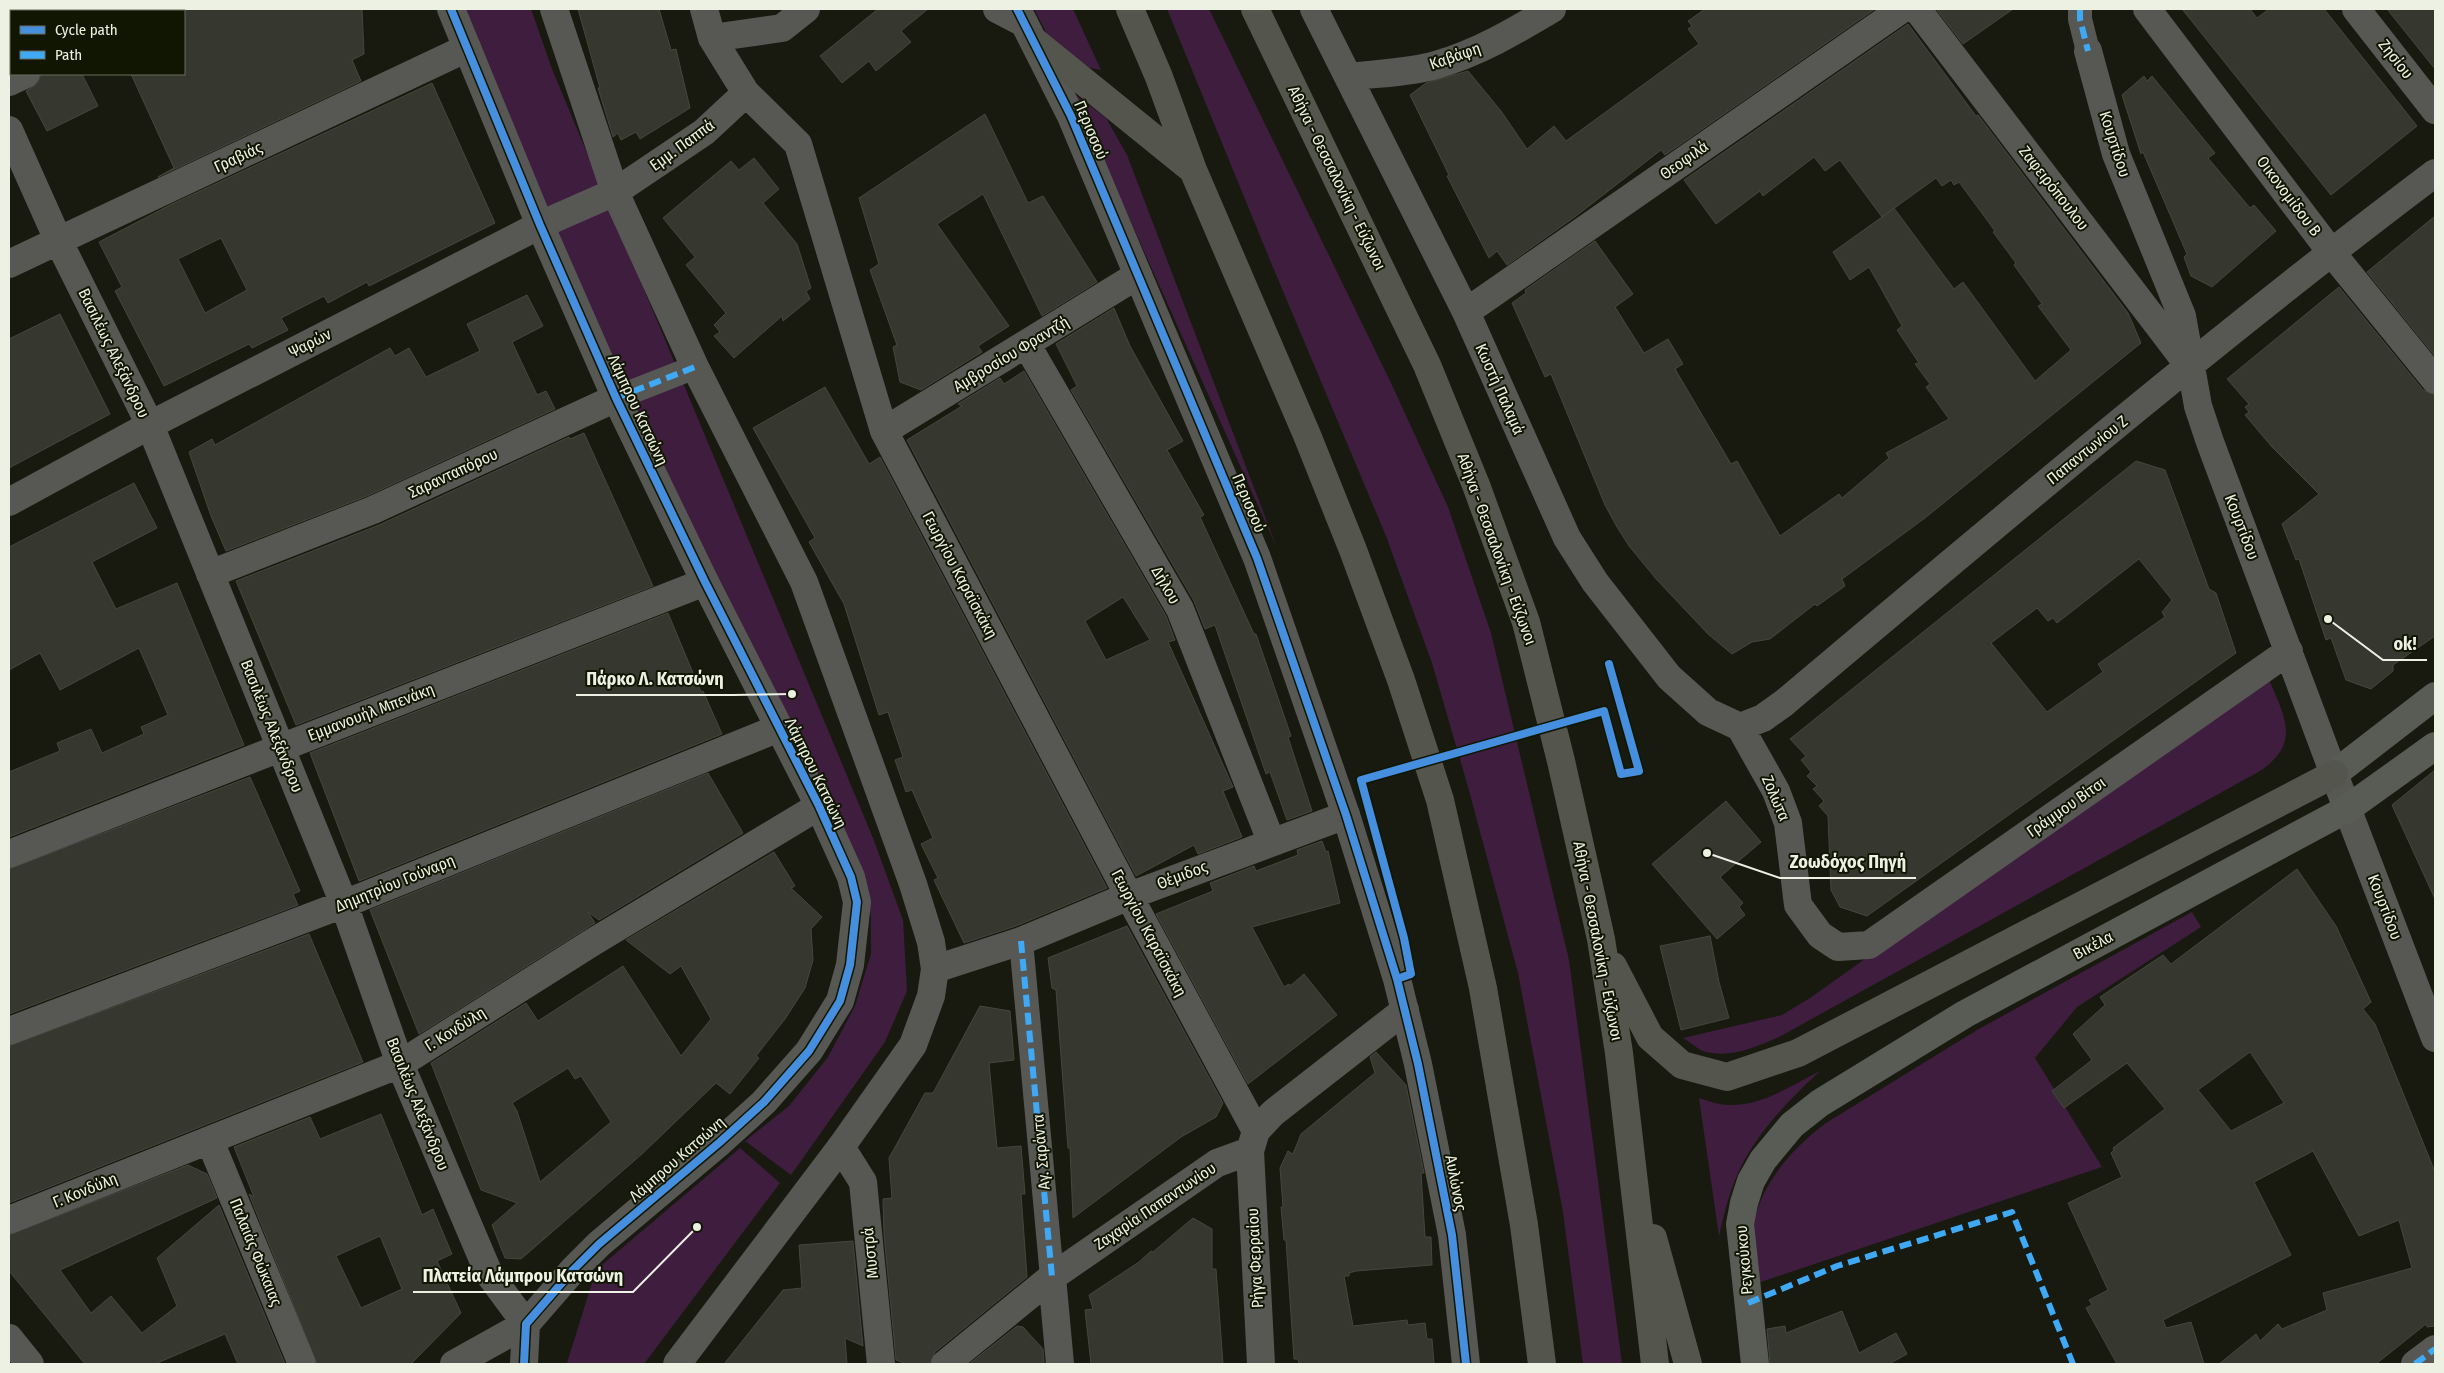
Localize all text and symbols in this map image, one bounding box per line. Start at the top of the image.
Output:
legend [10,10,185,75]
text: Cycle path [55,21,118,39]
street label: Ζησίου [2375,35,2417,83]
street label: Καβάφη [1427,38,1483,74]
text: Path [55,46,82,64]
street label: Αθήνα - Θεσσαλονίκη - Εύζωνοι [1284,83,1390,273]
street label: Περισσού [1070,98,1112,162]
street label: Κουρτίδου [2095,109,2135,179]
street label: Εμμ. Παππά [646,115,718,175]
street label: Θεοφιλά [1656,136,1712,184]
street label: Γραβιάς [211,138,265,176]
street label: Ζαφειρόπουλου [2015,142,2093,234]
street label: Οικονομίδου Β [2253,152,2325,240]
street label: Βασιλέως Αλεξάνδρου [74,285,154,421]
street label: Αμβροσίου Φραντζή [950,312,1072,396]
street label: Ψαρών [286,324,334,362]
street label: Κωστή Παλαμά [1471,341,1529,437]
street label: Λάμπρου Κατσώνη [604,351,672,469]
street label: Παπαντωνίου Ζ [2043,412,2131,488]
street label: Σαρανταπόρου [405,444,501,502]
street label: Αθήνα - Θεσσαλονίκη - Εύζωνοι [1453,451,1541,647]
street label: Περισσού [1228,471,1270,535]
street label: Κουρτίδου [2221,492,2263,562]
street label: Γεωργίου Καραϊσκάκη [918,508,1002,642]
street label: Δήλου [1148,563,1184,607]
callout: ok! [2383,627,2427,660]
text: ok! [2393,633,2417,655]
street label: Βασιλέως Αλεξάνδρου [237,657,307,795]
callout: Πάρκο Λ. Κατσώνη [576,662,733,695]
text: Πάρκο Λ. Κατσώνη [586,668,724,690]
street label: Εμμανουήλ Μπενάκη [305,679,437,745]
street label: Λάμπρου Κατσώνη [781,715,851,831]
street label: Ζολώτα [1758,772,1794,824]
street label: Γράμμου Βίτσι [2023,773,2109,841]
street label: Αθήνα - Θεσσαλονίκη - Εύζωνοι [1569,840,1627,1042]
callout: Ζοωδόχος Πηγή [1780,845,1916,878]
street label: Δημητρίου Γούναρη [332,850,458,916]
text: Ζοωδόχος Πηγή [1790,851,1906,873]
street label: Θέμιδος [1154,857,1210,893]
street label: Γεωργίου Καραϊσκάκη [1107,866,1191,1000]
street label: Κουρτίδου [2364,872,2406,942]
street label: Βικέλα [2070,927,2116,963]
street label: Γ. Κονδύλη [421,1003,489,1055]
street label: Βασιλέως Αλεξάνδρου [383,1035,453,1173]
street label: Λάμπρου Κατσώνη [625,1112,729,1206]
street label: Αγ. Σαράντα [1028,1113,1054,1191]
street label: Αυλώνος [1441,1153,1471,1213]
street label: Ζαχαρία Παπαντωνίου [1091,1158,1219,1254]
street label: Γ. Κονδύλη [50,1168,120,1212]
street label: Παλαιάς Φώκαιας [226,1195,286,1309]
street label: Ρήγα Φερραίου [1243,1207,1267,1309]
street label: Ρεγκούκου [1731,1224,1757,1296]
street label: Μυστρά [858,1226,882,1280]
callout: Πλατεία Λάμπρου Κατσώνη [413,1259,633,1292]
text: Πλατεία Λάμπρου Κατσώνη [423,1265,623,1287]

